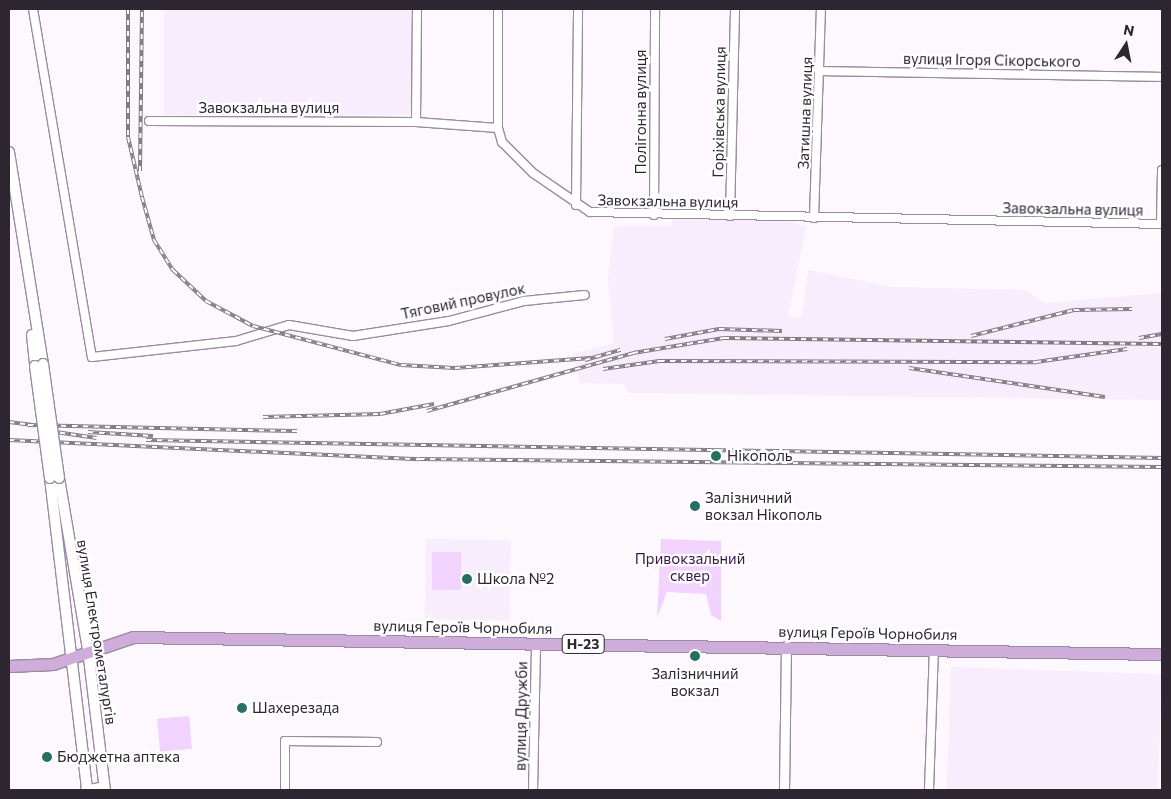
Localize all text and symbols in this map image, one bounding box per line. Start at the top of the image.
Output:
north arrow [1101,20,1151,70]
text: N [1122,20,1136,39]
street label: Горіхівська вулиця [709,46,729,178]
street label: вулиця Ігоря Сікорського [903,49,1081,71]
street label: Полігонна вулиця [632,50,650,174]
street label: Затишна вулиця [794,56,816,170]
street label: Завокзальна вулиця [199,99,339,117]
street label: Завокзальна вулиця [597,191,739,211]
street label: Завокзальна вулиця [1002,199,1144,219]
street label: Тяговий провулок [399,279,527,323]
place label: Нікополь [727,447,793,465]
marker: Нікополь [709,449,723,463]
place label: Залізничний вокзал Нікополь [705,488,822,523]
marker: Залізничний вокзал Нікополь [689,500,701,512]
street label: вулиця Електрометалургів [73,538,121,726]
park label: Привокзальний сквер [635,549,745,584]
place label: Школа №2 [477,570,554,588]
marker: Школа №2 [461,573,473,585]
street label: вулиця Героїв Чорнобиля [373,616,553,638]
street label: вулиця Героїв Чорнобиля [778,622,958,644]
road number: Н-23 [560,633,606,656]
marker: Залізничний вокзал [689,650,701,662]
street label: вулиця Дружби [511,661,531,771]
place label: Залізничний вокзал [651,664,739,699]
place label: Шахерезада [252,699,339,717]
marker: Шахерезада [236,702,248,714]
place label: Бюджетна аптека [57,748,180,766]
marker: Бюджетна аптека [41,751,53,763]

